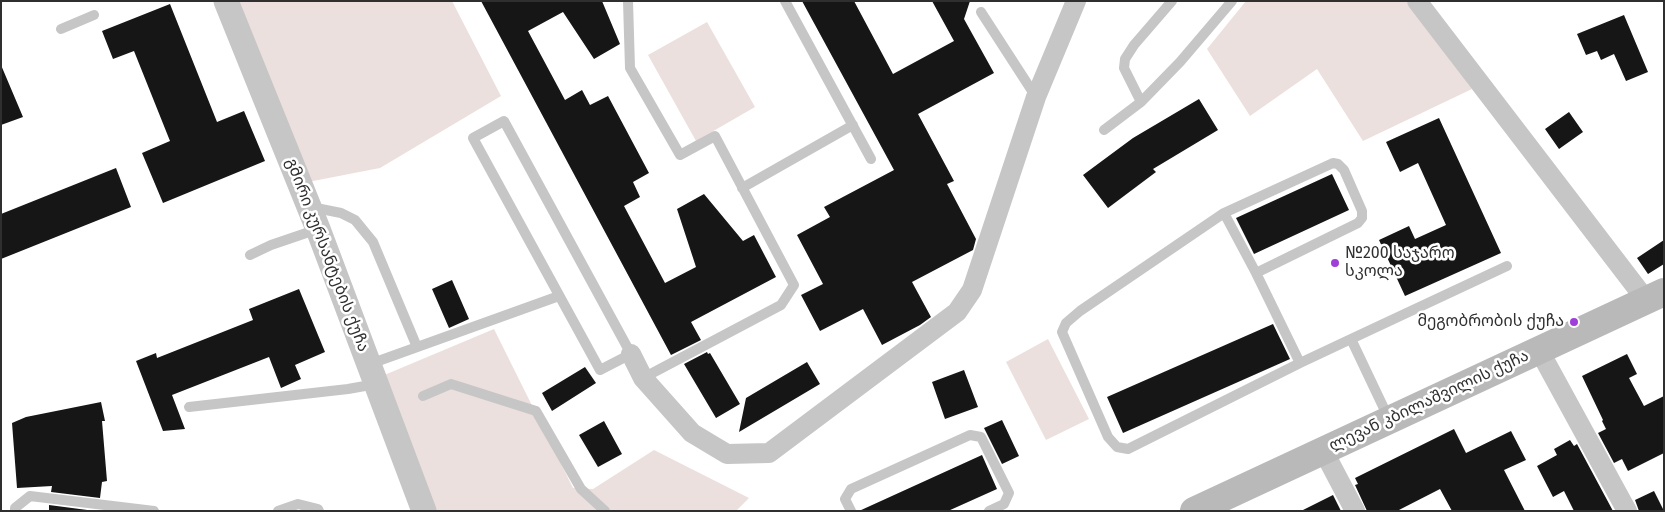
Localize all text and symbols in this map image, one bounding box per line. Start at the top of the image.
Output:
street label: გმირი კურსანტების ქუჩა [281,155,373,355]
place label: №200 საჯარო სკოლა [1345,244,1455,282]
marker: №200 საჯარო სკოლა [1329,257,1341,269]
place label: მეგობრობის ქუჩა [1418,312,1564,332]
marker: მეგობრობის ქუჩა [1568,316,1580,328]
street label: ლევან კბილაშვილის ქუჩა [1326,346,1532,456]

